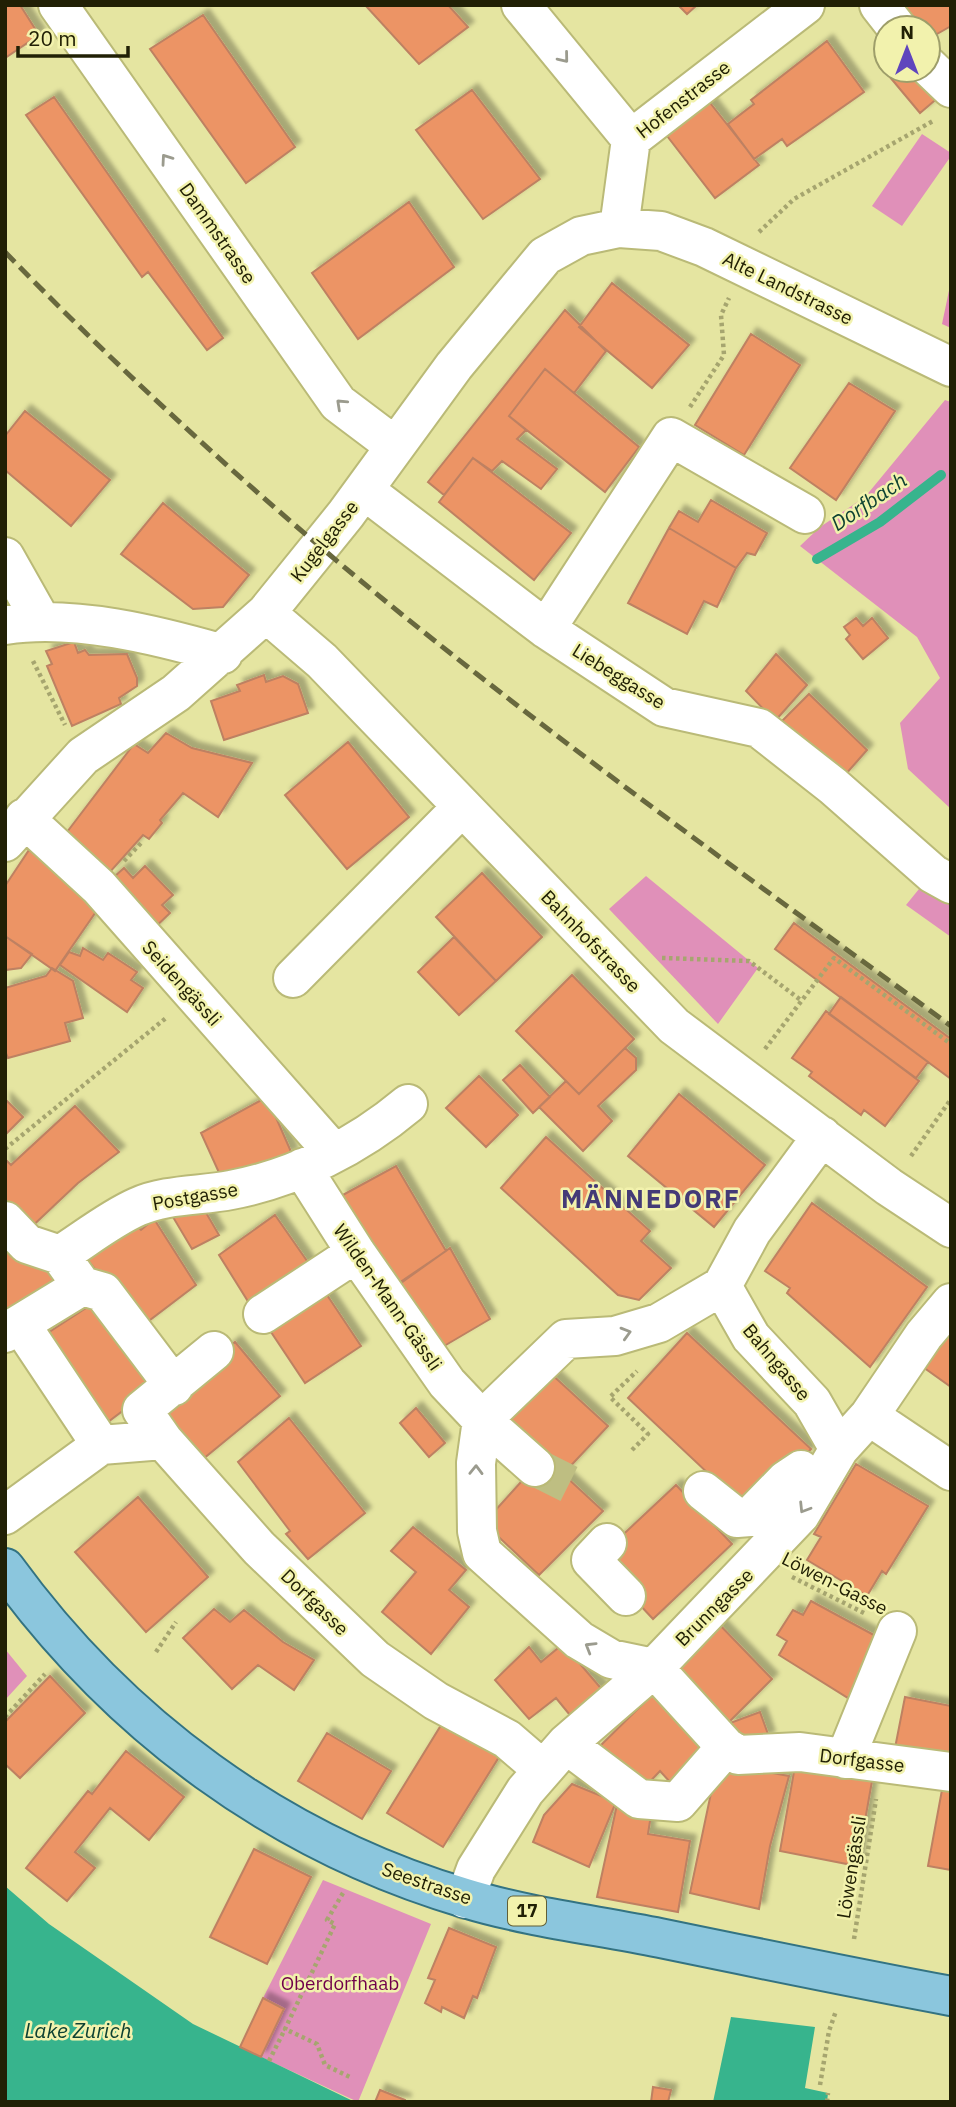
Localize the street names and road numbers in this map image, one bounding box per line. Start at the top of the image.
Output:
street label: Hofenstrasse [631,55,735,143]
street label: Dammstrasse [174,178,262,288]
street label: Alte Landstrasse [719,246,857,330]
street label: Kugelgasse [285,495,363,587]
street label: Liebeggasse [568,638,670,714]
street label: Bahnhofstrasse [536,885,646,997]
street label: Seidengässli [137,935,227,1031]
street label: Postgasse [150,1177,240,1215]
street label: Wilden-Mann-Gässli [328,1219,448,1375]
street label: Bahngasse [738,1319,816,1405]
street label: Löwen-Gasse [778,1546,892,1620]
street label: Brunngasse [670,1563,758,1651]
street label: Dorfgasse [276,1564,354,1640]
street label: Dorfgasse [818,1743,906,1777]
street label: Löwengässli [831,1814,871,1920]
street label: Seestrasse [379,1856,475,1910]
road number: 17 [508,1896,546,1926]

